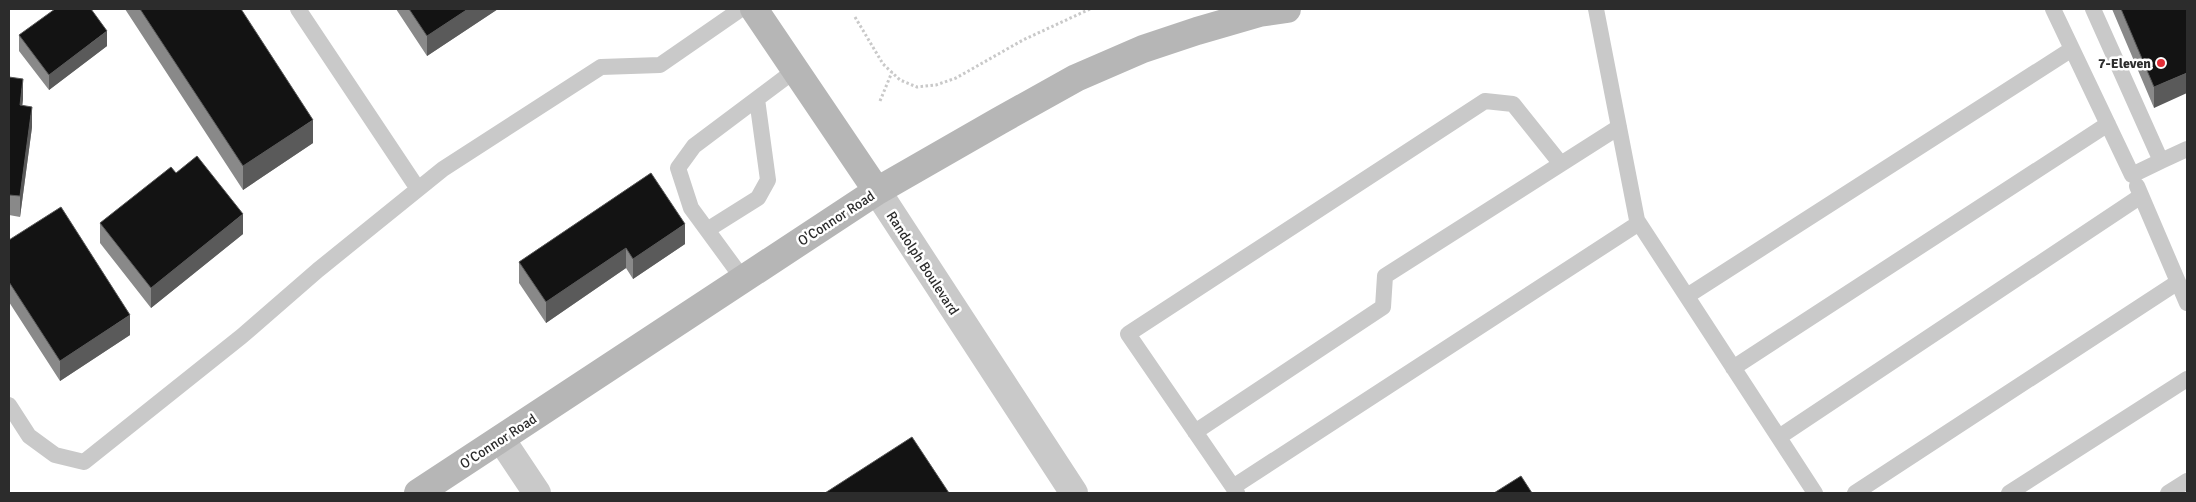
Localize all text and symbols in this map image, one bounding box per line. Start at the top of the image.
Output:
place label: 7-Eleven [2098,55,2151,72]
marker: 7-Eleven [2155,57,2167,69]
street label: O'Connor Road [795,187,878,250]
street label: Randolph Boulevard [883,208,962,318]
street label: O'Connor Road [457,410,540,473]

